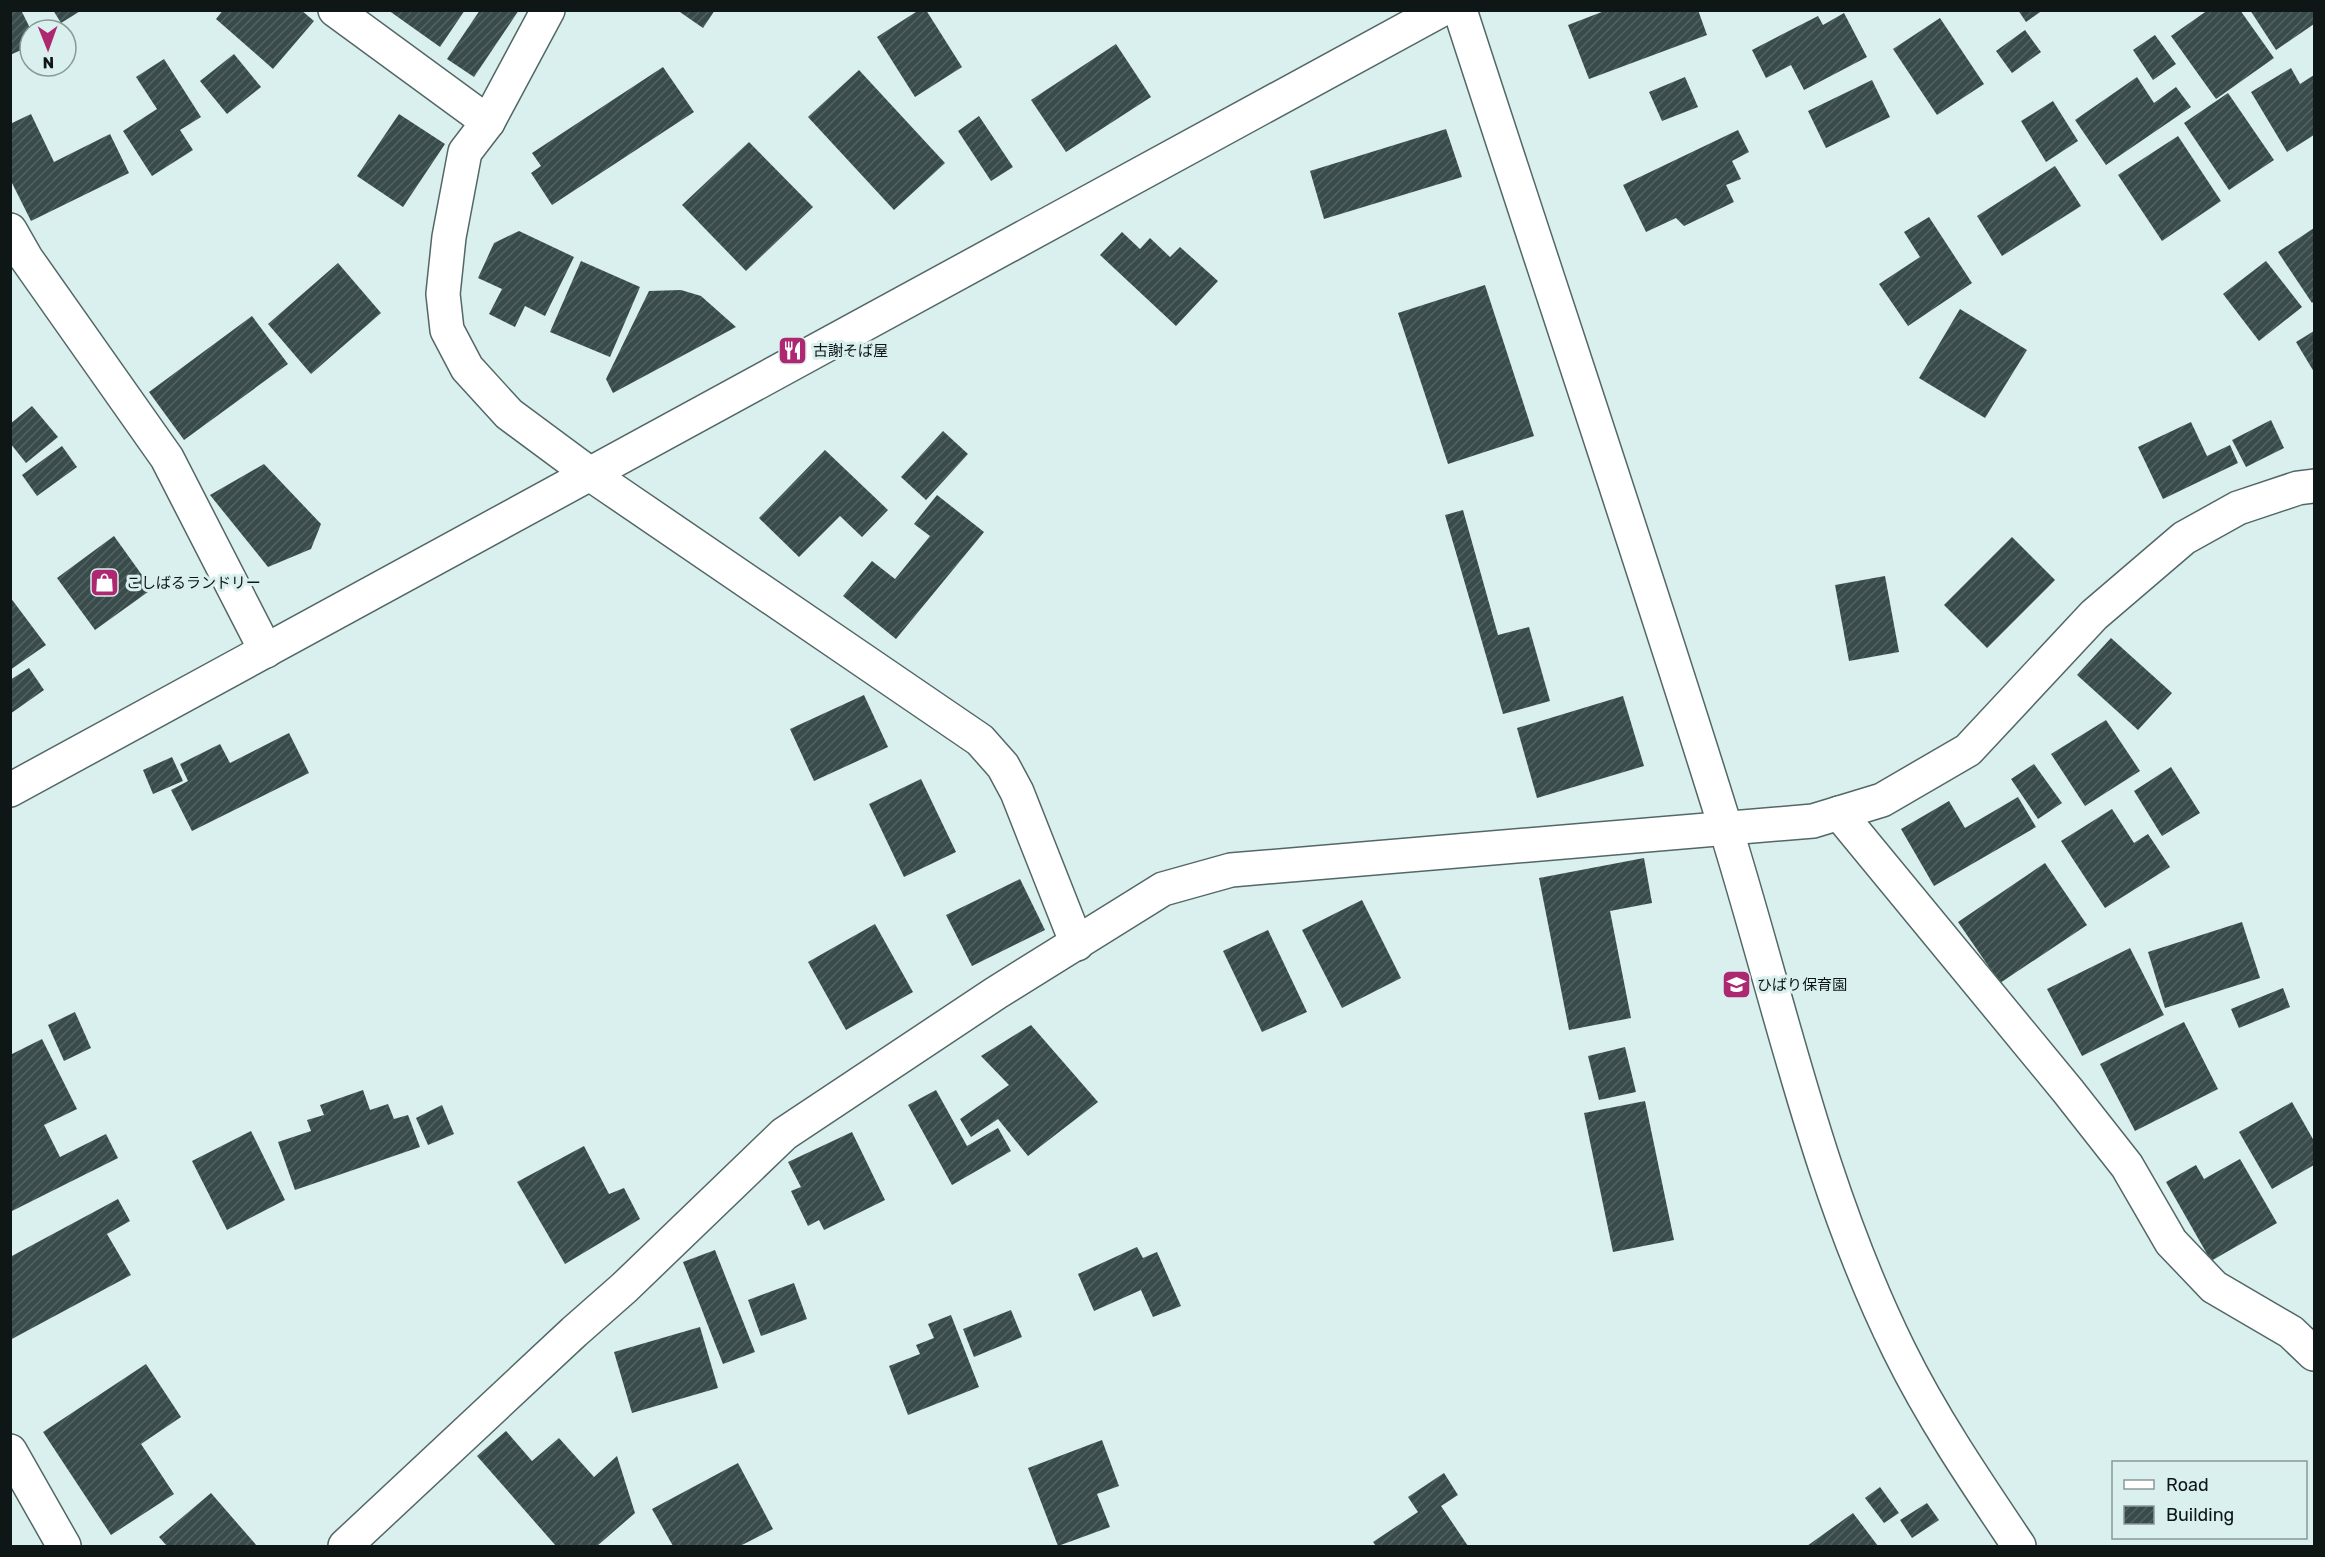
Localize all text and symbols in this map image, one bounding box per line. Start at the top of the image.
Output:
north arrow [18,18,78,78]
text: N [42,53,54,72]
restaurant icon: 古謝そば屋 [776,335,808,367]
place label: 古謝そば屋 [813,342,888,360]
shop icon: こしばるランドリー [89,567,121,599]
place label: こしばるランドリー [126,574,261,592]
school or university icon: ひばり保育園 [1720,969,1752,1001]
place label: ひばり保育園 [1757,976,1847,994]
legend [2112,1461,2307,1539]
text: Road [2166,1474,2209,1496]
text: Building [2166,1504,2234,1526]

